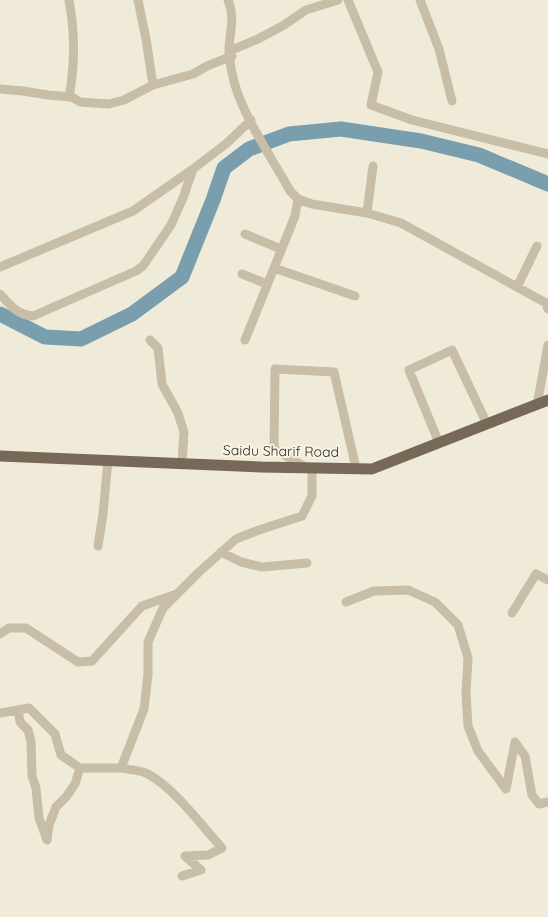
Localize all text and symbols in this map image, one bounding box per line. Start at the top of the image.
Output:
street label: Saidu Sharif Road [223,441,339,461]

